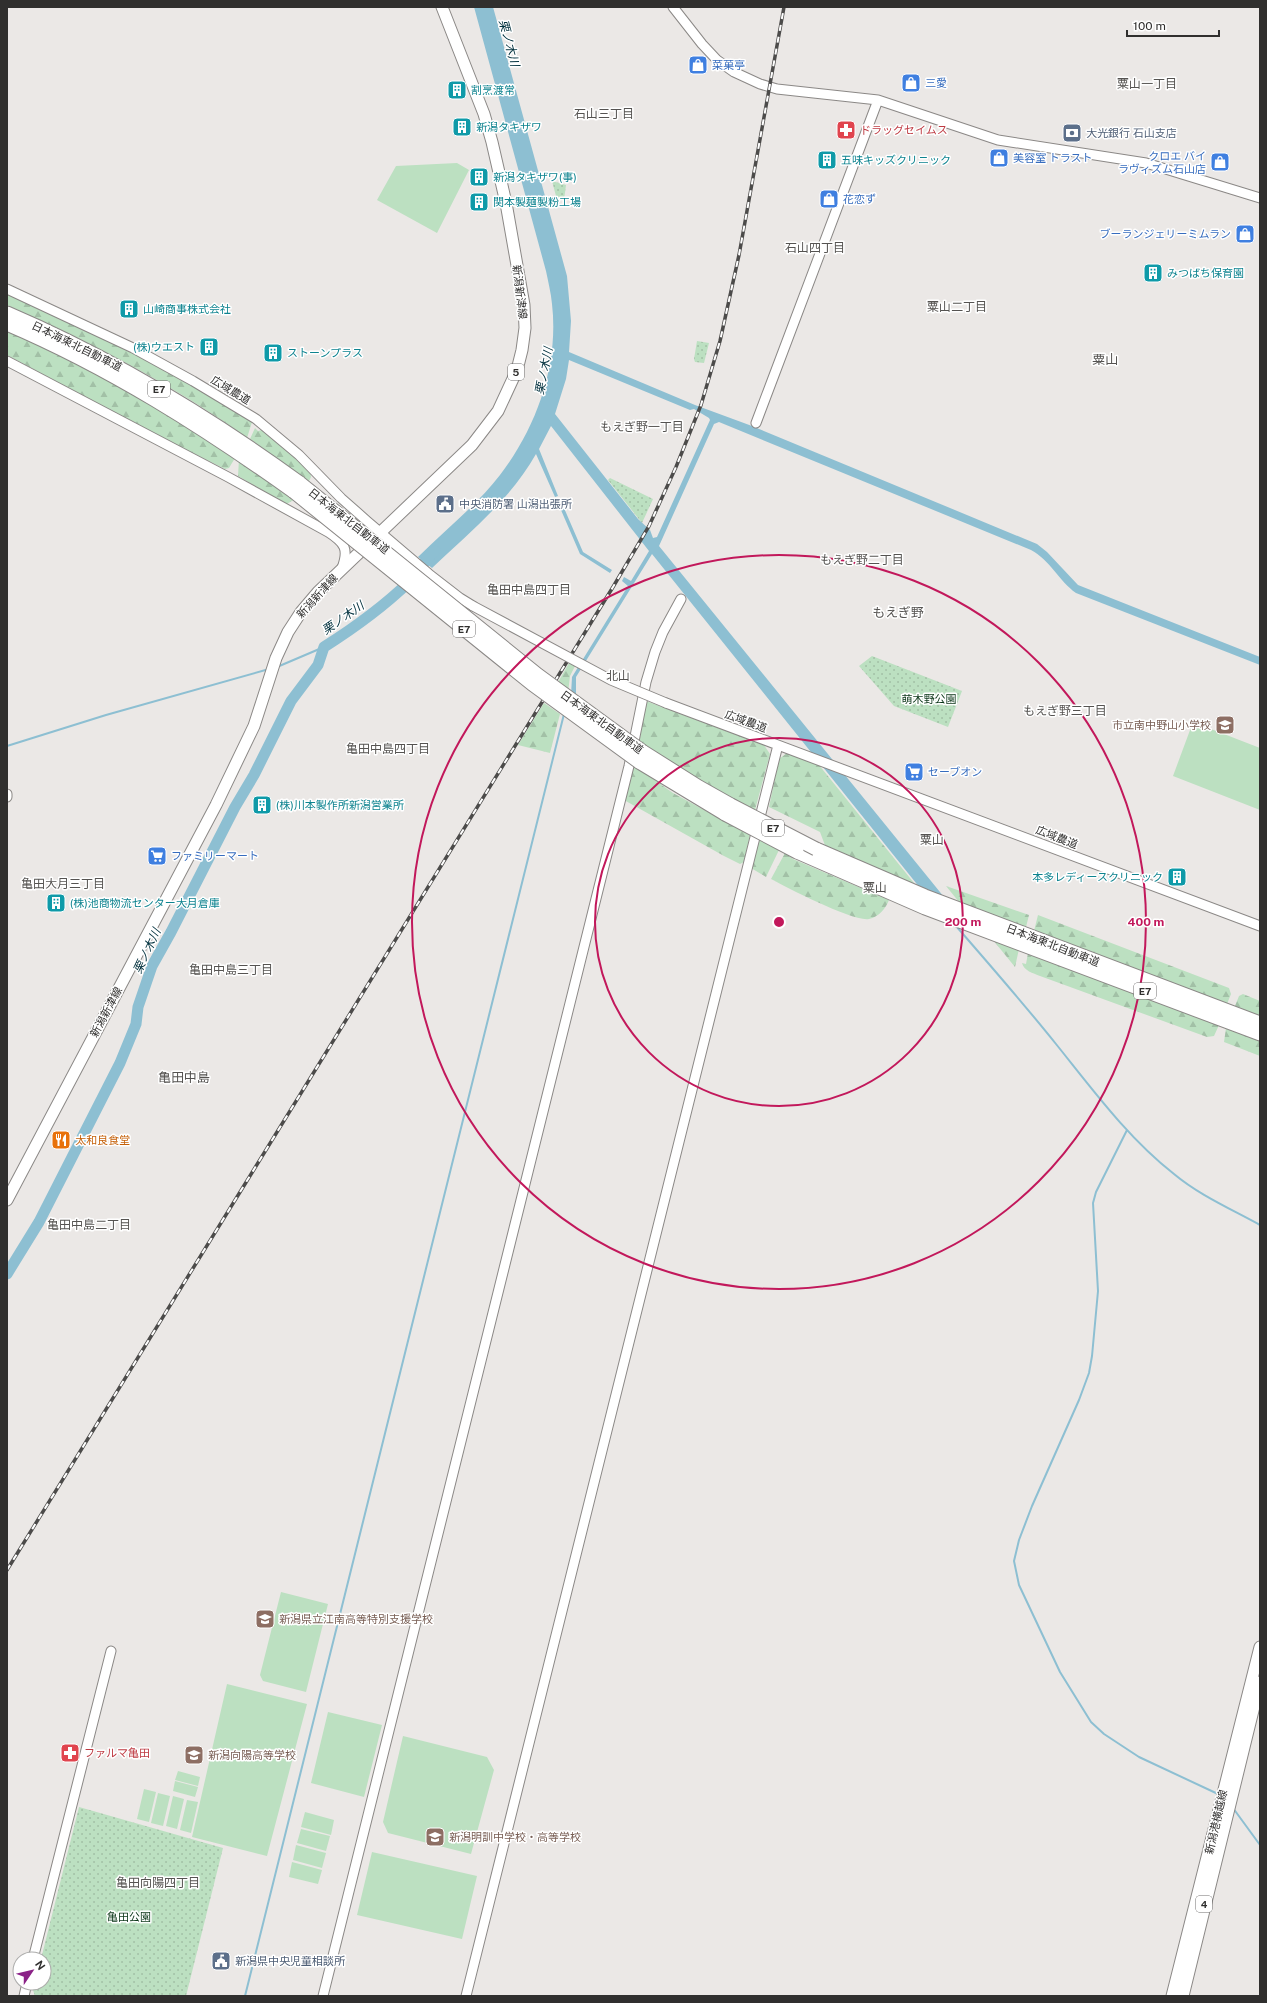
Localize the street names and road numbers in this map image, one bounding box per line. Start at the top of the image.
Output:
street label: 新潟新津線 [511,264,529,320]
street label: 日本海東北自動車道 [30,319,124,373]
road number: 5 [508,364,524,380]
street label: 広域農道 [209,374,253,406]
road number: E7 [148,381,170,397]
street label: 日本海東北自動車道 [306,486,392,556]
street label: 新潟新津線 [294,572,340,620]
road number: E7 [453,621,475,637]
street label: 日本海東北自動車道 [558,688,646,756]
street label: 広域農道 [723,708,769,734]
road number: E7 [762,820,784,836]
street label: 広域農道 [1034,824,1080,850]
street label: 日本海東北自動車道 [1005,922,1101,968]
road number: E7 [1134,983,1156,999]
street label: 新潟新津線 [88,985,124,1039]
street label: 新潟港横越線 [1203,1788,1229,1856]
road number: 4 [1196,1896,1212,1912]

